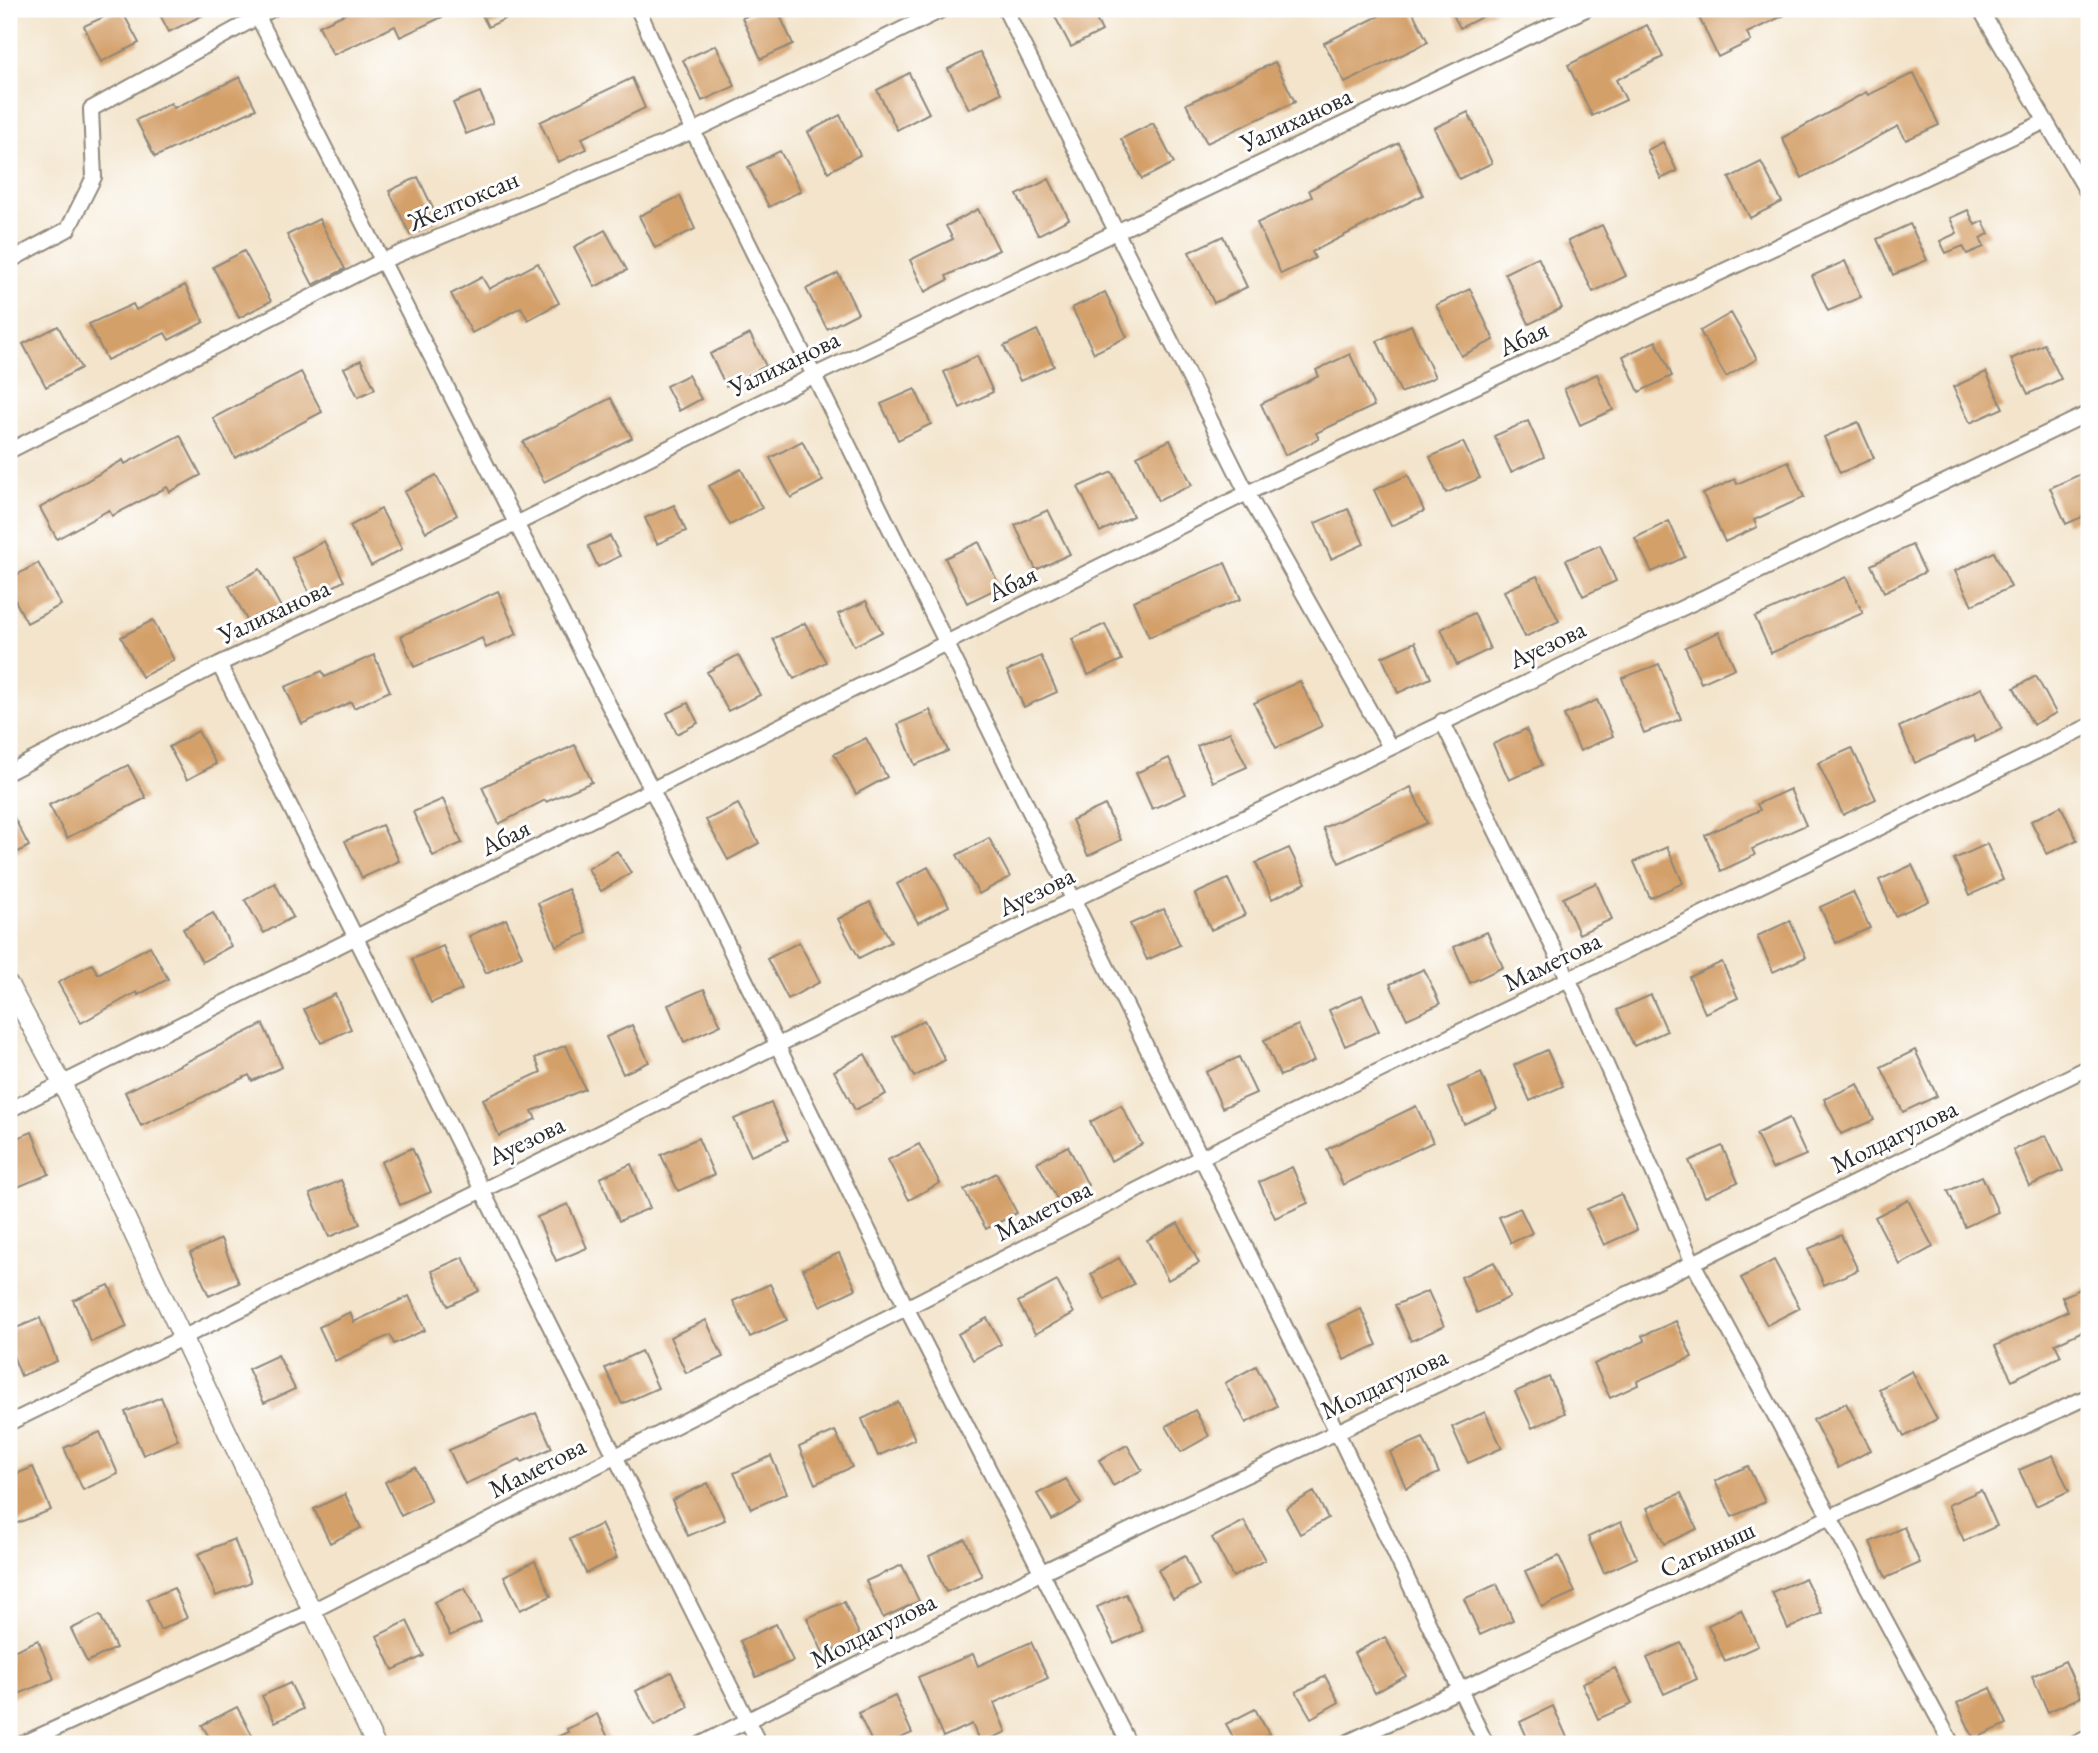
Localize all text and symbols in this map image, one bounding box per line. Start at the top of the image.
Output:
street label: Уалиханова [1234,78,1358,160]
street label: Желтоксан [401,161,524,239]
street label: Абая [1492,312,1553,365]
street label: Уалиханова [722,321,846,405]
street label: Абая [981,557,1042,610]
street label: Уалиханова [212,570,336,652]
street label: Ауезова [1502,611,1592,677]
street label: Абая [474,810,535,864]
street label: Ауезова [991,858,1081,925]
street label: Маметова [1498,923,1607,999]
street label: Молдагулова [1825,1091,1963,1181]
street label: Ауезова [481,1107,571,1174]
street label: Маметова [989,1171,1098,1249]
street label: Молдагулова [1315,1338,1454,1427]
street label: Маметова [483,1428,592,1506]
street label: Сагыныш [1654,1512,1760,1586]
street label: Молдагулова [804,1584,942,1676]

